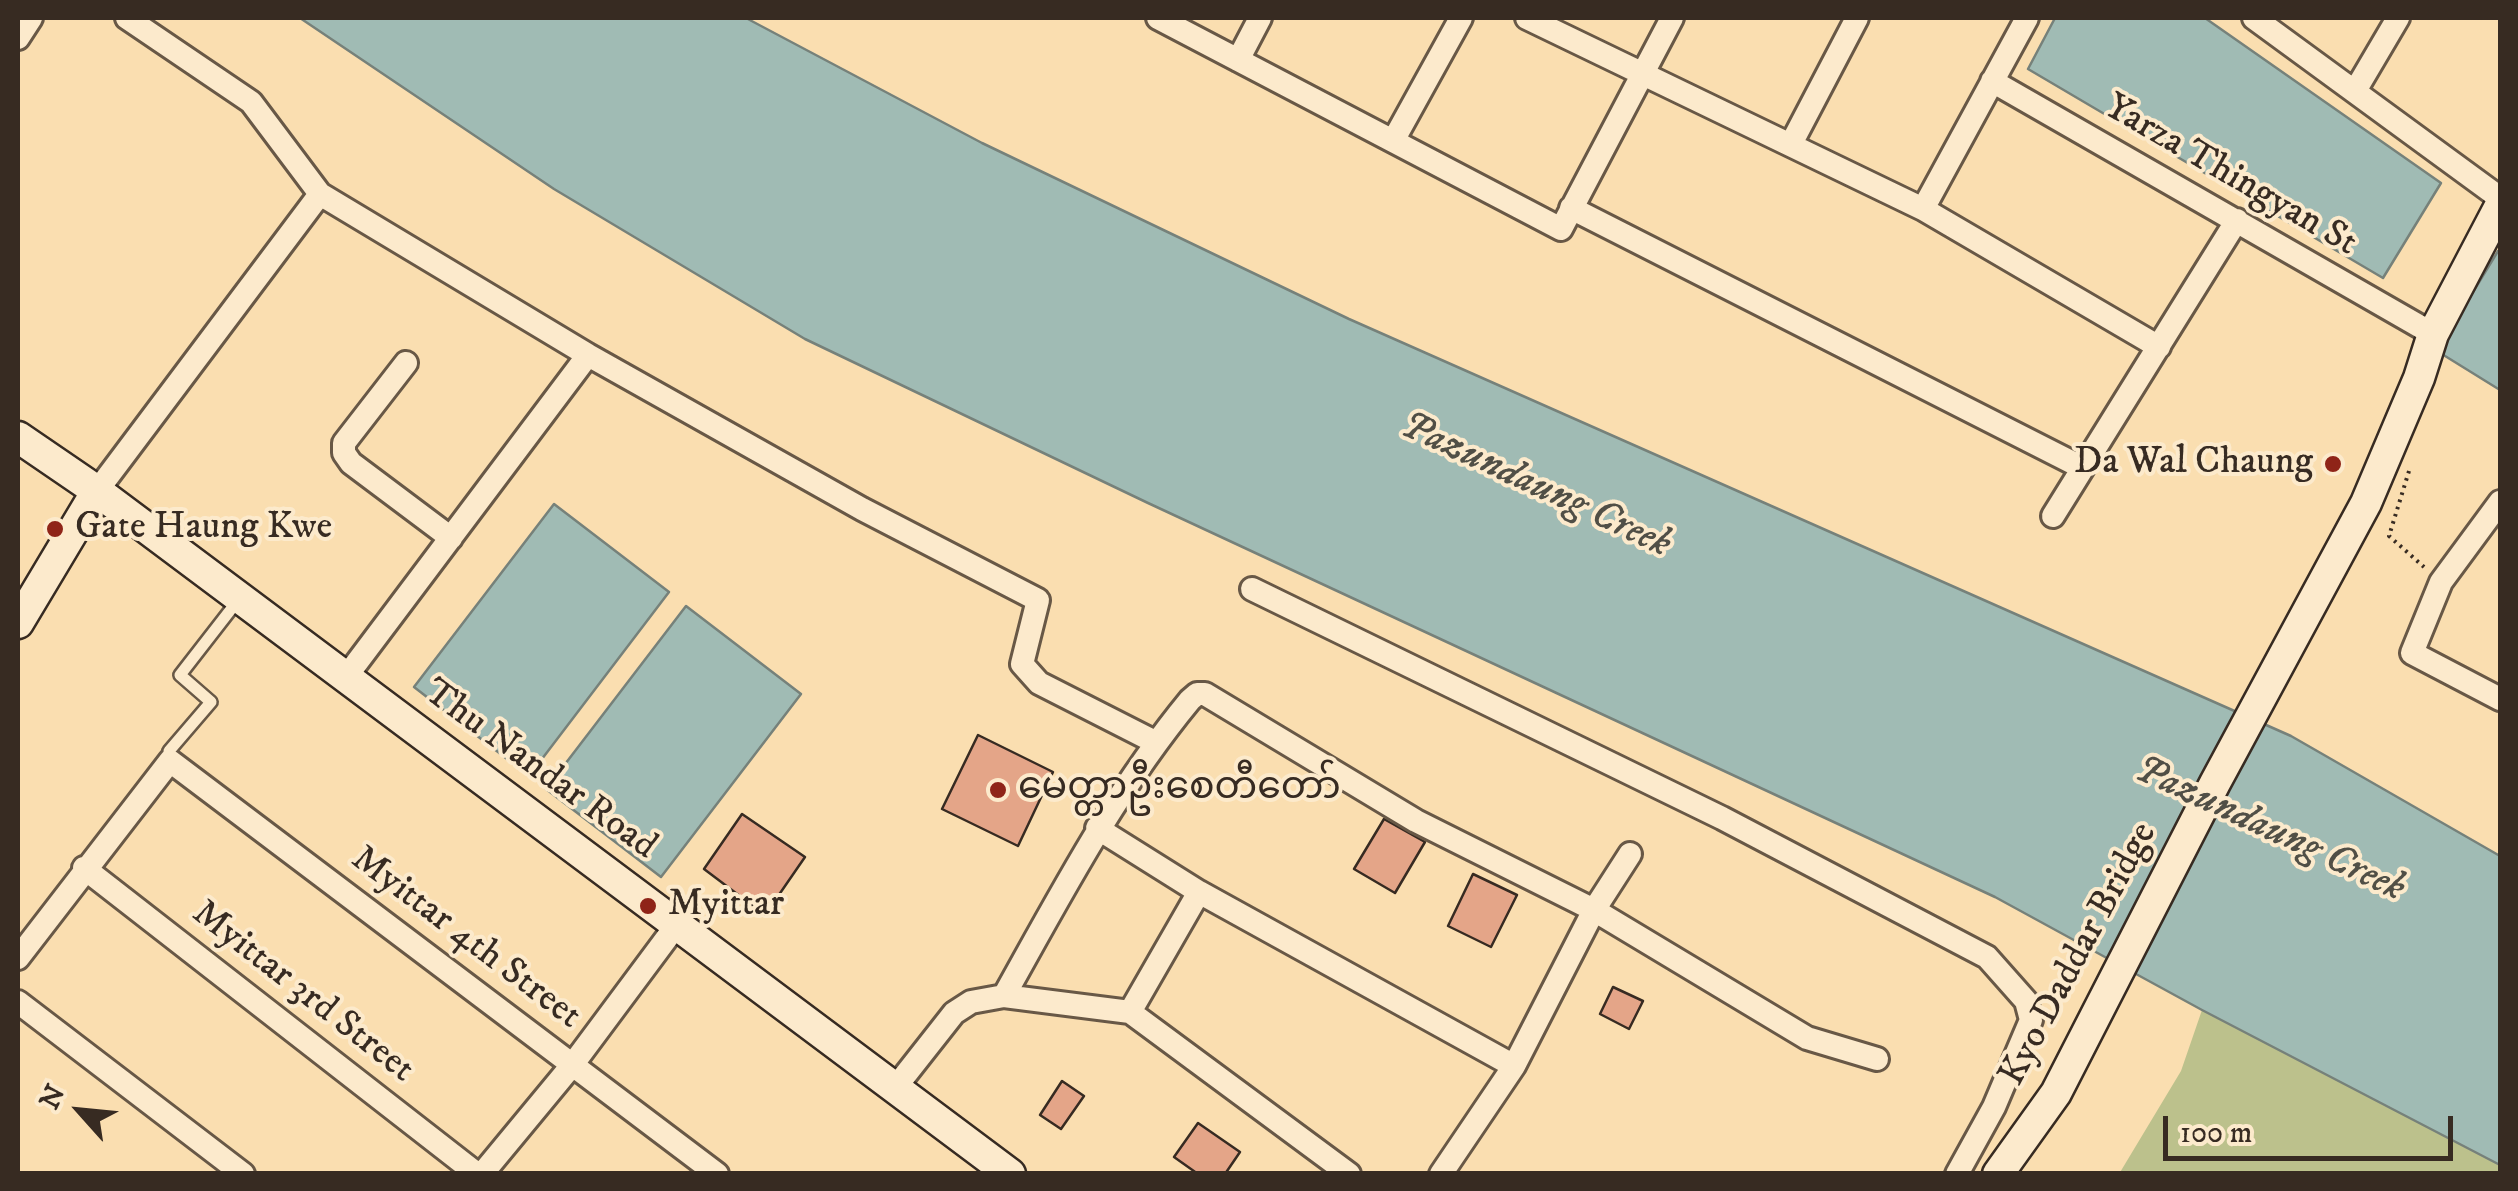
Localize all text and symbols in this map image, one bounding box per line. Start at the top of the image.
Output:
street label: Yarza Thingyan St [2096,86,2364,268]
water label: Pazundaung Creek [1392,403,1678,571]
place label: Da Wal Chaung [2074,441,2313,487]
marker: Da Wal Chaung [2322,453,2344,475]
place label: Gate Haung Kwe [75,506,332,552]
marker: Gate Haung Kwe [44,518,66,540]
street label: Thu Nandar Road [413,671,665,871]
water label: Pazundaung Creek [2126,747,2412,915]
place label: မေတ္တာဦးစေတီတော် [1018,767,1341,813]
marker: မေတ္တာဦးစေတီတော် [987,779,1009,801]
street label: Kyo Daddar Bridge [1991,816,2169,1094]
street label: Myittar 4th Street [341,838,589,1040]
place label: Myittar [668,883,784,929]
street label: Myittar 3rd Street [182,892,422,1094]
marker: Myittar [637,895,659,917]
north arrow [30,1061,130,1161]
text: N [32,1079,74,1115]
scale bar [2168,1096,2458,1158]
text: 100 m [2180,1115,2252,1152]

